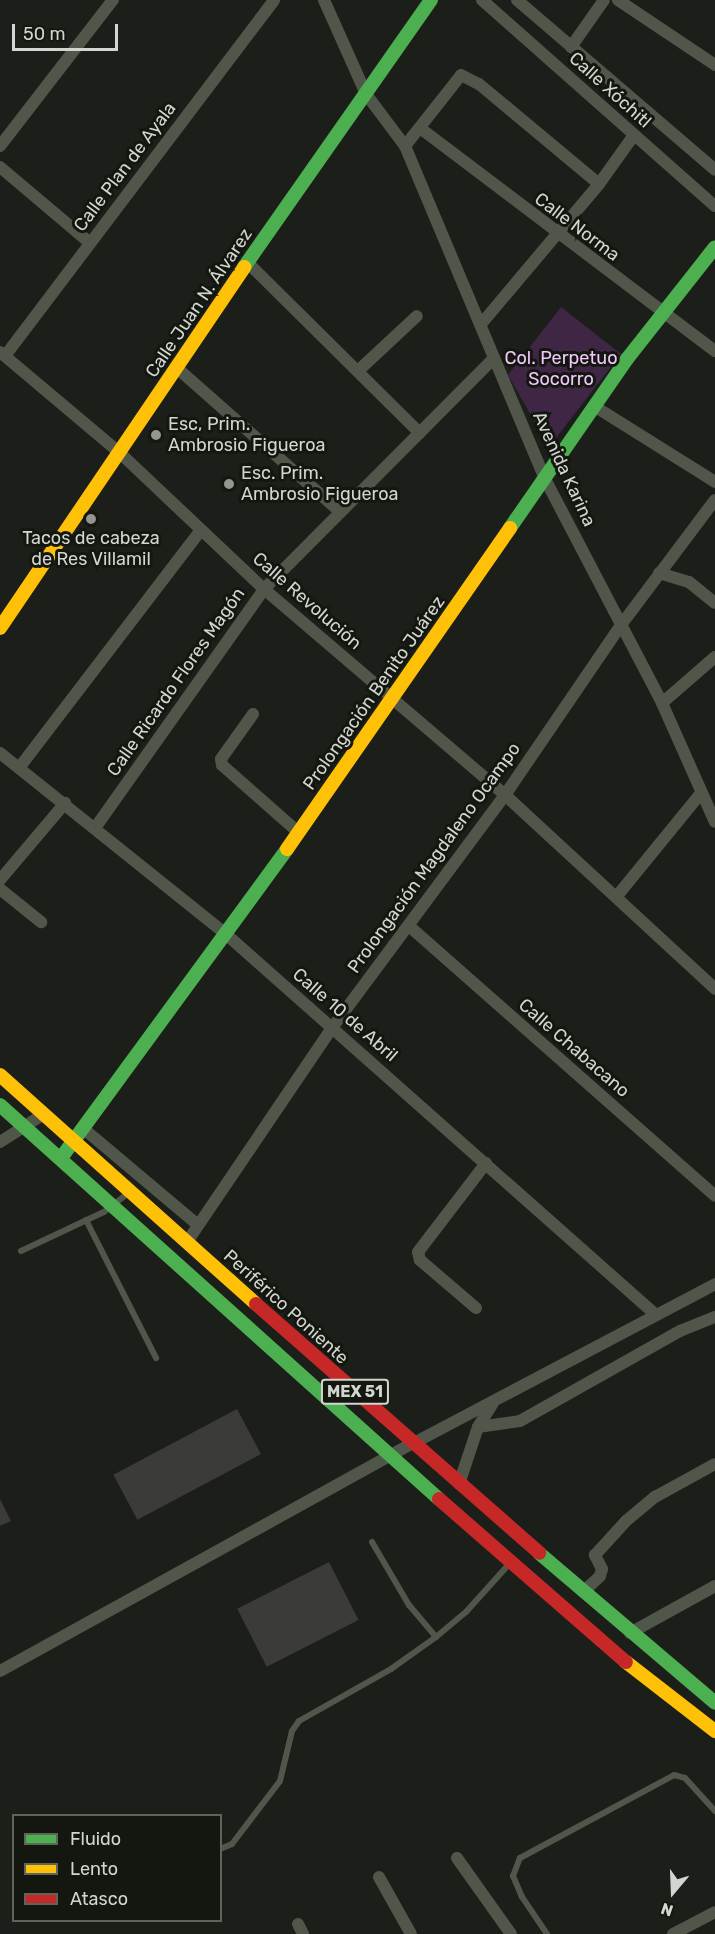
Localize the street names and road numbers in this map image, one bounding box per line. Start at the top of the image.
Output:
street label: Calle Xóchitl [564,47,656,133]
street label: Calle Plan de Ayala [69,98,181,236]
street label: Calle Norma [530,188,624,266]
street label: Calle Juan N. Álvarez [141,224,257,382]
street label: Avenida Karina [528,408,600,530]
street label: Calle Revolución [248,548,366,654]
street label: Calle Ricardo Flores Magón [103,584,249,780]
street label: Prolongación Benito Juárez [299,592,449,794]
street label: Prolongación Magdaleno Ocampo [343,739,525,977]
street label: Calle 10 de Abril [288,963,402,1067]
street label: Calle Chabacano [514,994,634,1102]
street label: Periférico Poniente [219,1245,353,1369]
road number: MEX 51 [320,1379,389,1405]

